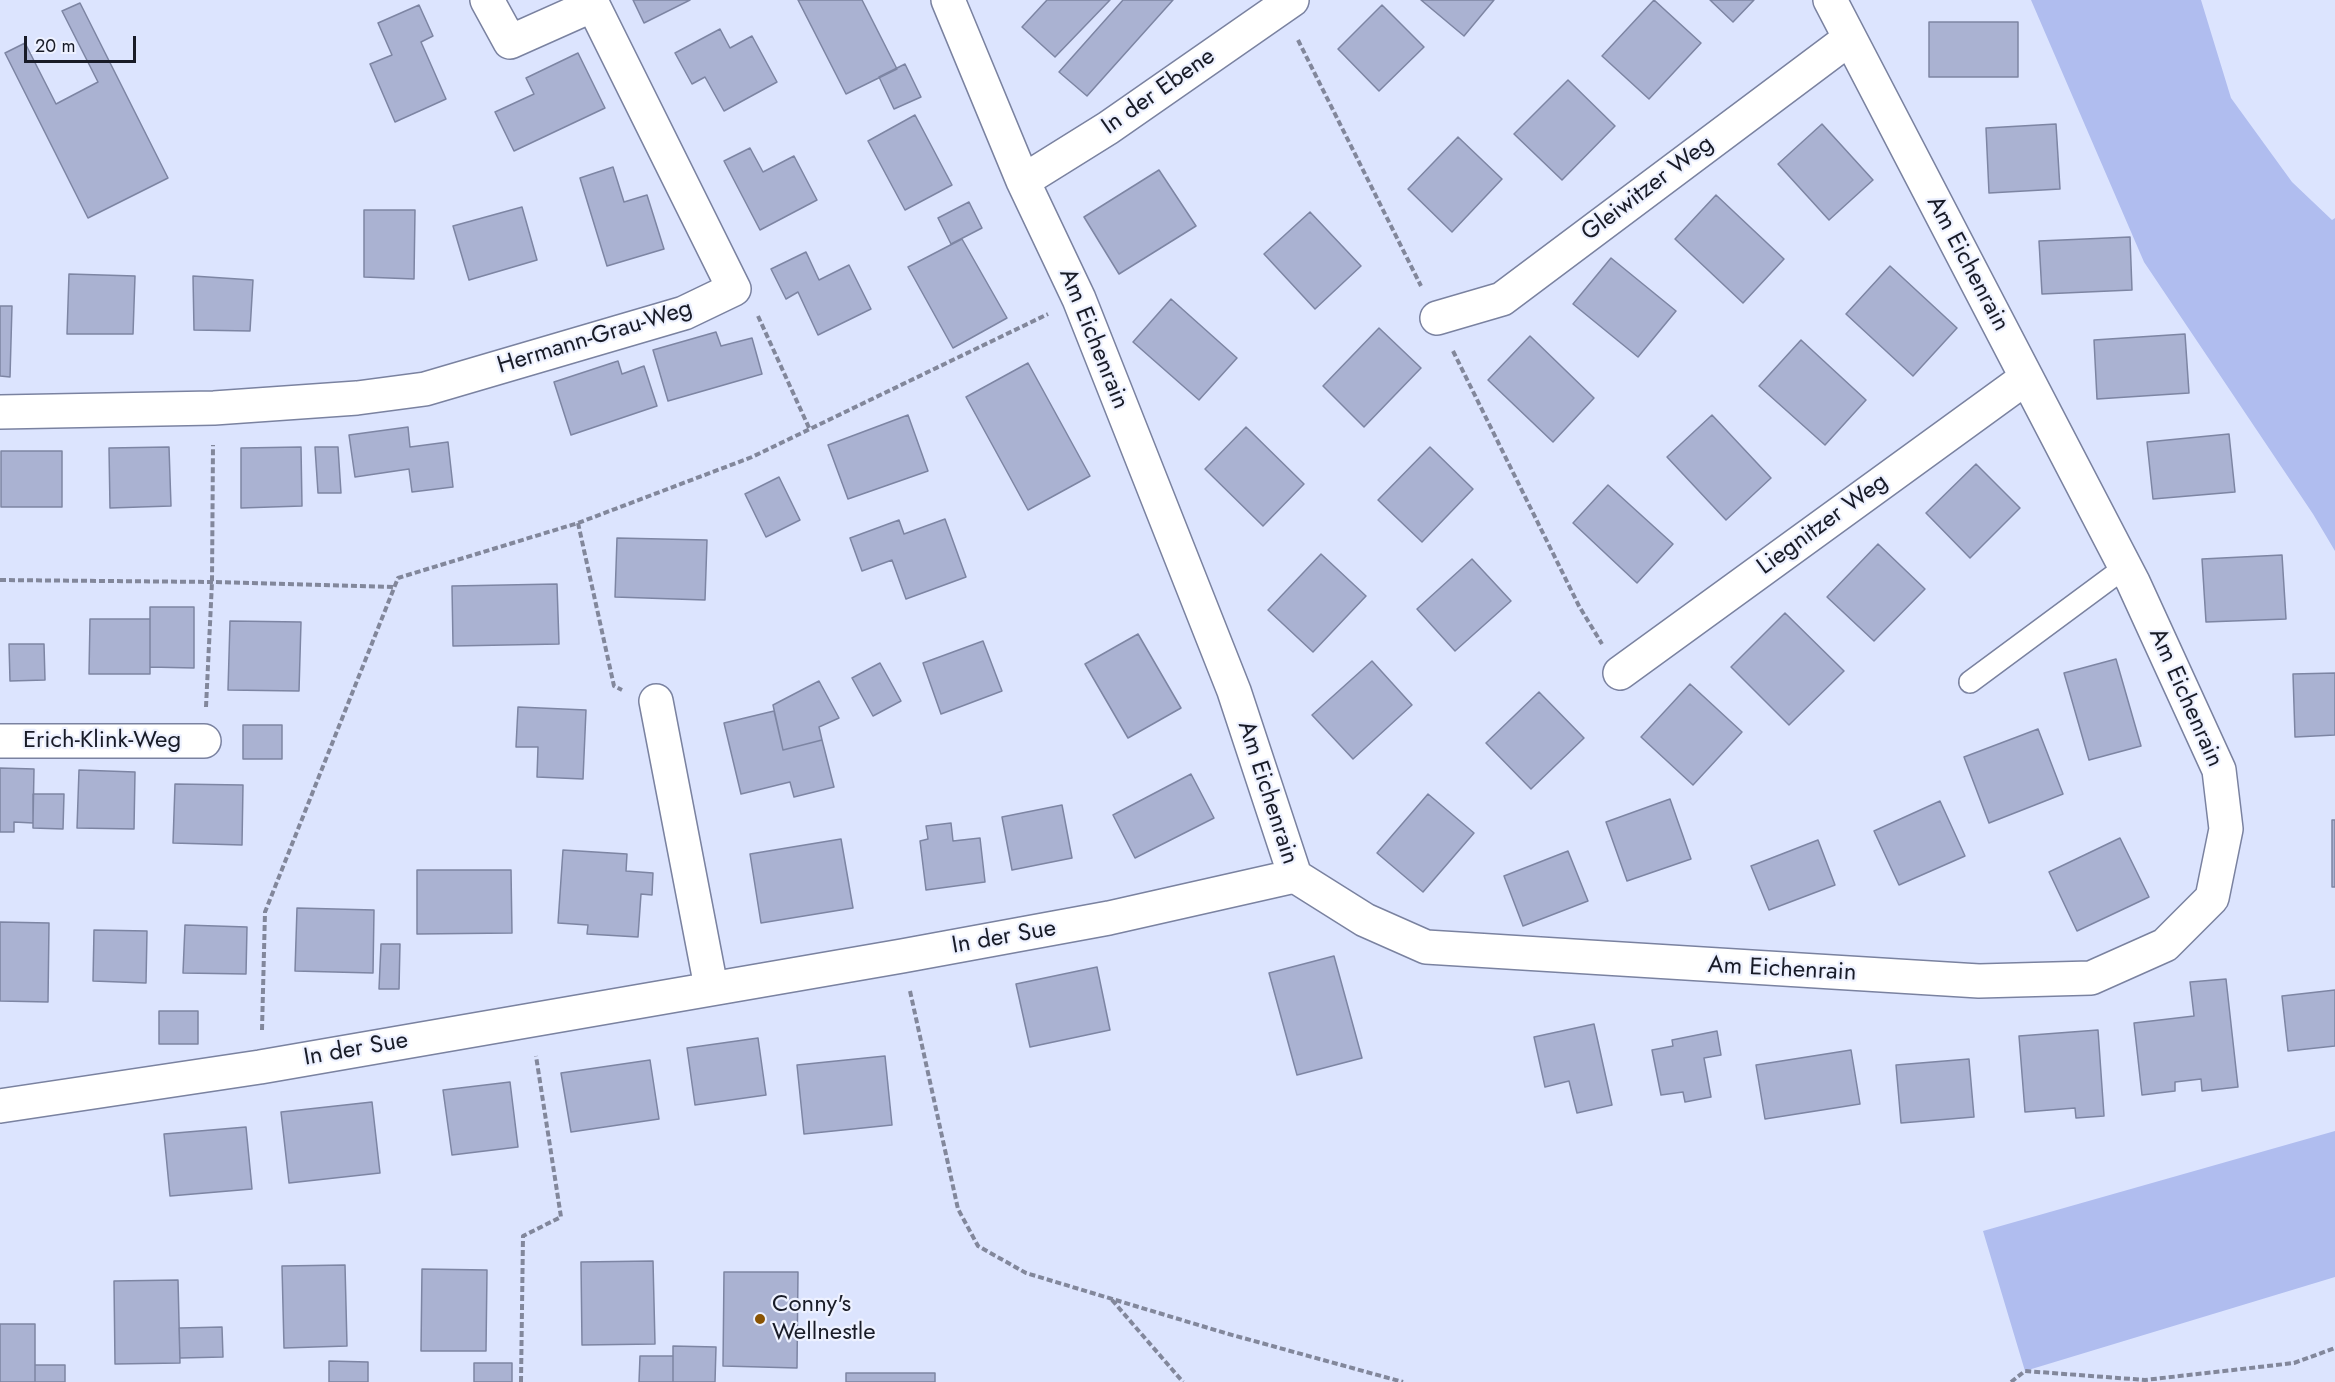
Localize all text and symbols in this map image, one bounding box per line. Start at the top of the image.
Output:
scale bar [27,24,140,62]
text: 20 m [35,33,75,59]
street label: In der Ebene [1097,43,1221,141]
street label: Gleiwitzer Weg [1576,130,1720,248]
street label: Am Eichenrain [1919,192,2015,336]
street label: Am Eichenrain [1052,265,1134,413]
street label: Hermann-Grau-Weg [494,295,696,381]
street label: Liegnitzer Weg [1752,468,1894,582]
street label: Am Eichenrain [2142,624,2228,772]
street label: Am Eichenrain [1230,718,1304,868]
street label: Erich-Klink-Weg [23,727,181,755]
street label: In der Sue [950,915,1058,961]
street label: Am Eichenrain [1707,952,1857,988]
street label: In der Sue [302,1027,410,1073]
place label: Conny's Wellnestle [772,1291,876,1347]
marker: Conny's Wellnestle [753,1312,767,1326]

